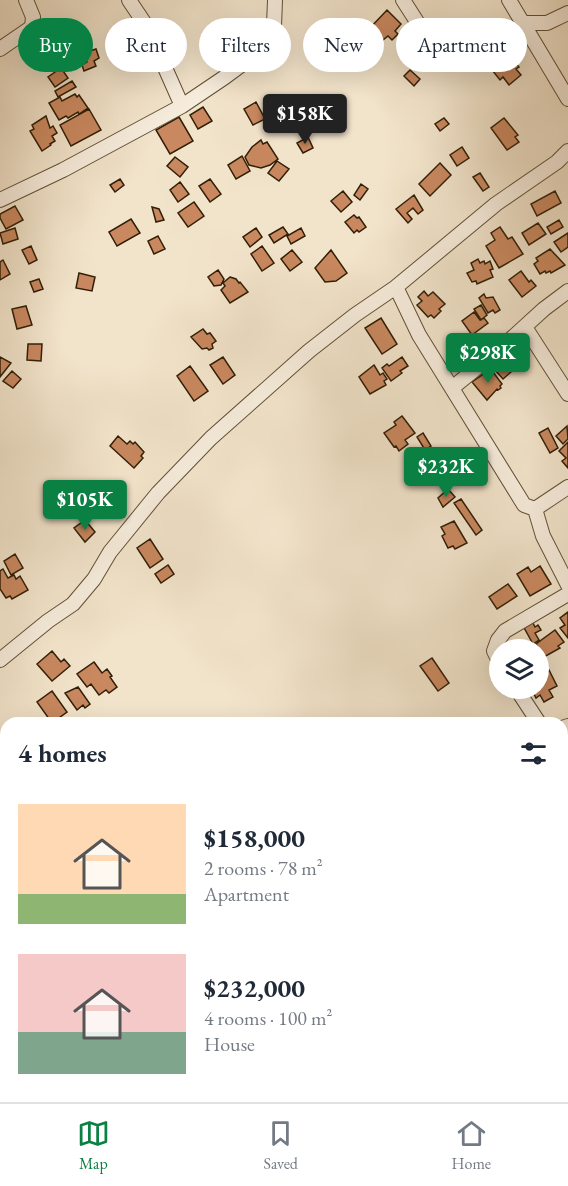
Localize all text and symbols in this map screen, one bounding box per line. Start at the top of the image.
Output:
chip: Buy [18,18,93,72]
chip: Rent [105,18,187,72]
chip: Filters [199,18,291,72]
chip: New [303,18,384,72]
chip: Apartment [396,18,527,72]
pin: $158K [263,94,347,145]
text: $158K [277,100,333,126]
pin: $298K [446,333,530,384]
text: $298K [460,339,516,365]
pin: $232K [404,447,488,498]
text: $232K [418,453,474,479]
pin: $105K [43,480,127,531]
text: $105K [57,486,113,512]
map controls [489,639,549,699]
button: layers [489,639,549,699]
text: 4 homes [18,736,107,770]
icon: filters [517,737,550,770]
text: $158,000 [204,821,305,855]
icon: home [66,828,138,900]
text: 2 rooms · 78 m² [204,855,323,881]
text: Apartment [204,881,289,907]
text: $232,000 [204,971,305,1005]
icon: home [66,978,138,1050]
text: 4 rooms · 100 m² [204,1005,332,1031]
text: House [204,1031,255,1057]
tab: Map [77,1117,110,1174]
tab: Saved [264,1117,298,1174]
tab: Home [452,1117,491,1174]

